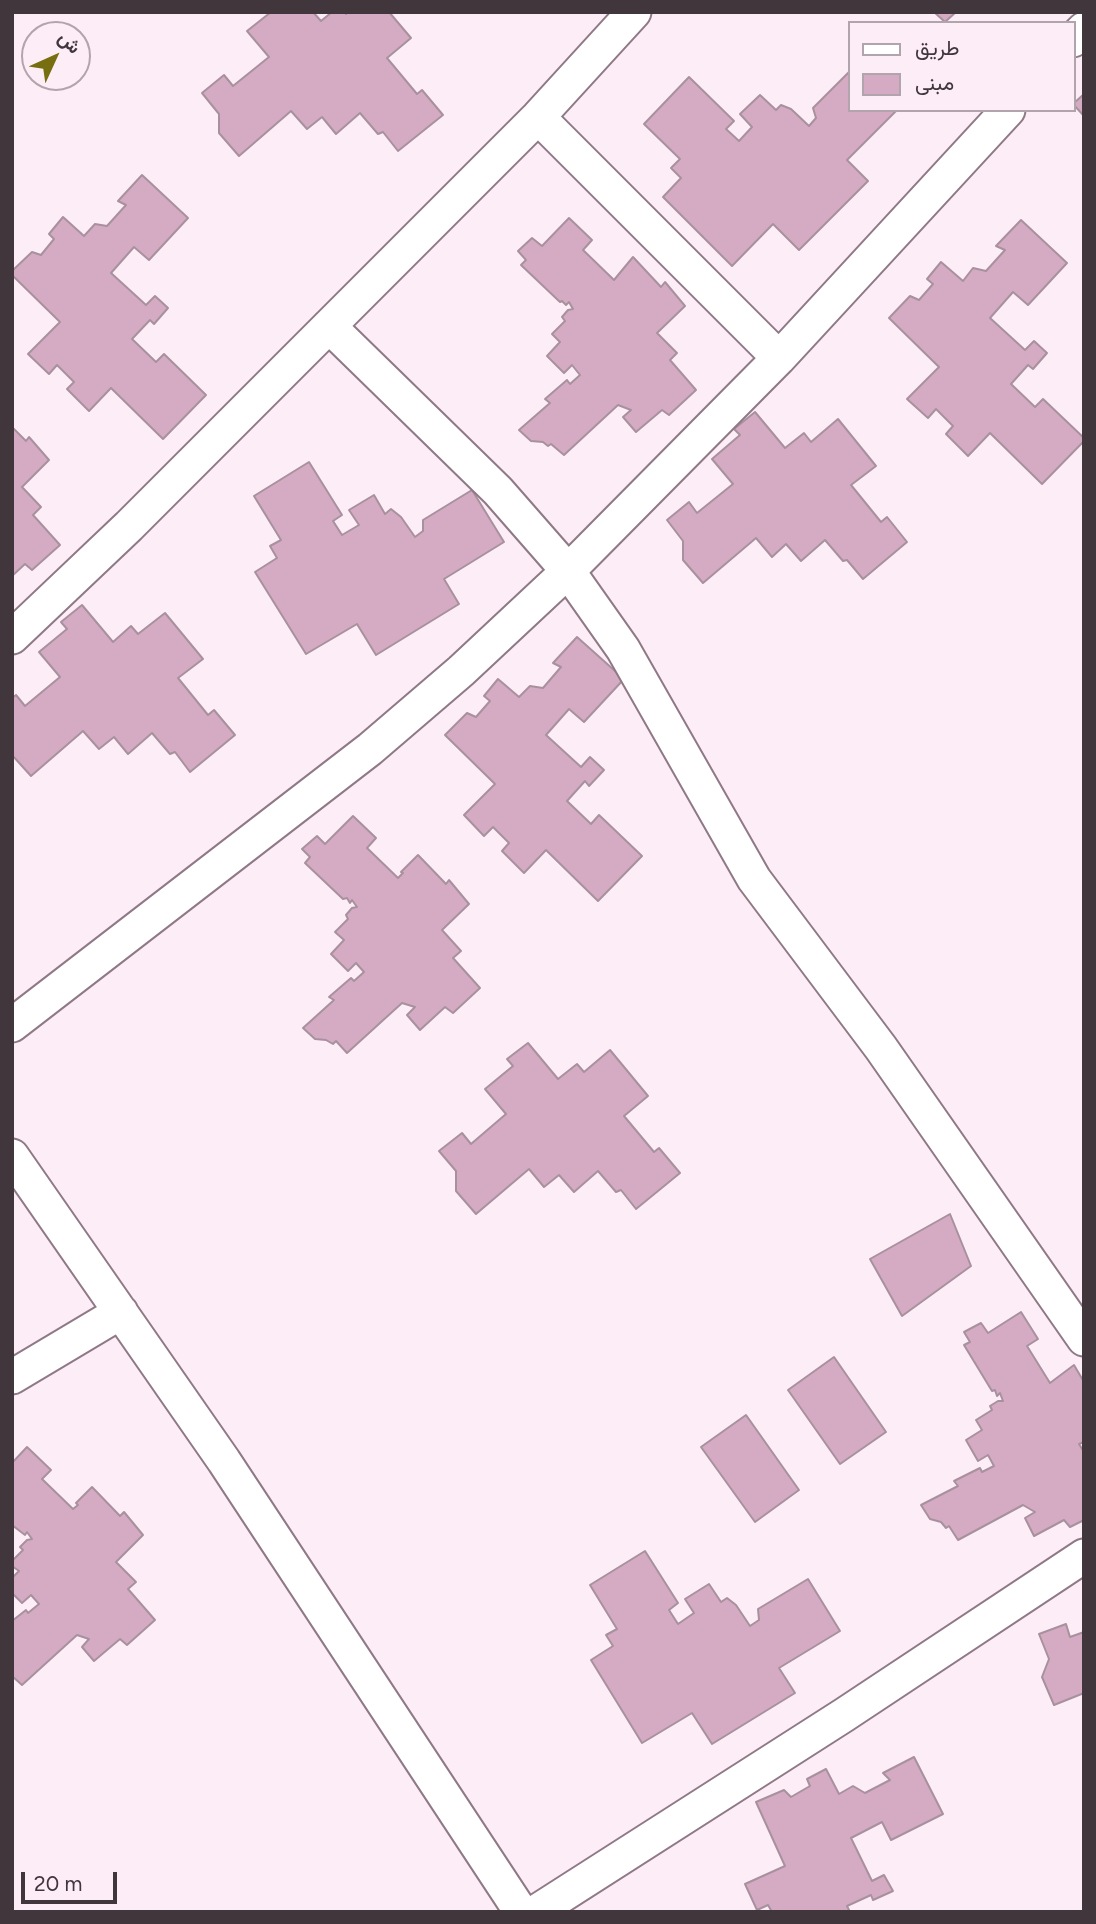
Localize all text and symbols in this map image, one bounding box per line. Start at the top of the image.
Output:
north arrow [21,21,91,91]
legend [848,21,1075,112]
text: ش [54,26,86,58]
text: طريق [915,35,960,60]
text: مبنى [915,70,954,95]
scale bar [24,1857,121,1901]
text: 20 m [34,1871,82,1896]

